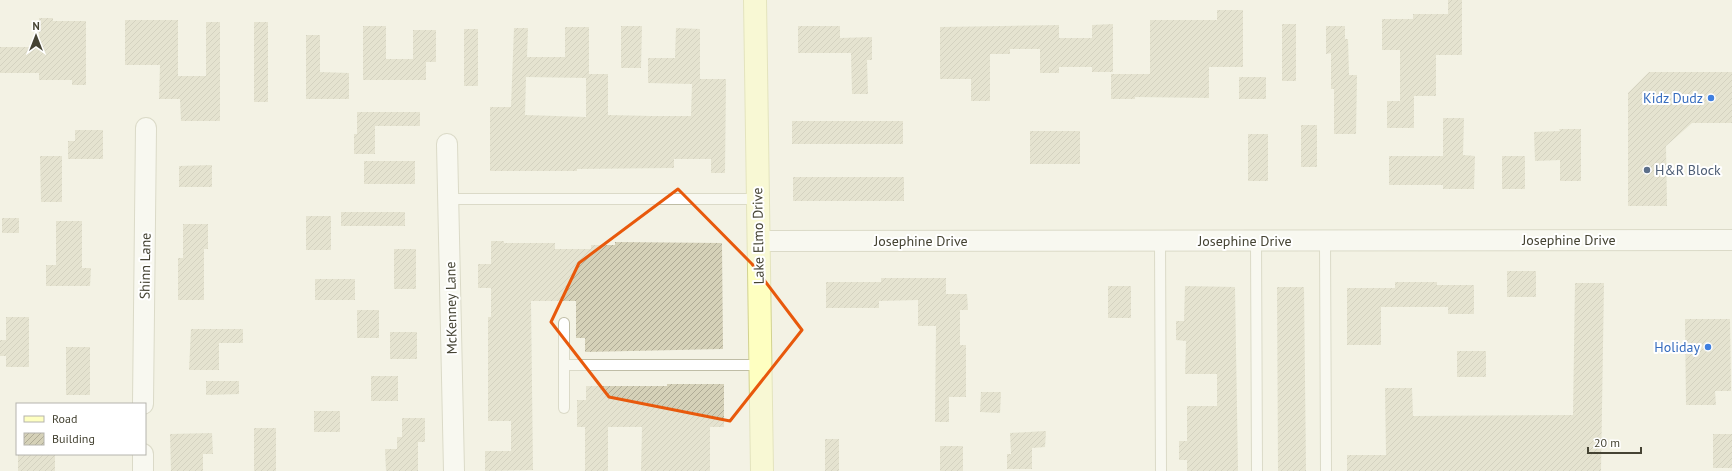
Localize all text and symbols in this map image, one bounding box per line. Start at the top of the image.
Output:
north arrow [16,16,56,56]
text: N [32,19,40,33]
place label: Kidz Dudz [1643,89,1703,107]
marker: Kidz Dudz [1706,93,1716,103]
place label: H&R Block [1655,161,1721,179]
marker: H&R Block [1642,165,1652,175]
street label: Lake Elmo Drive [748,187,768,285]
street label: Josephine Drive [1521,231,1616,249]
street label: Josephine Drive [873,232,968,250]
street label: Josephine Drive [1197,232,1292,250]
street label: Shinn Lane [135,233,155,299]
street label: McKenney Lane [441,261,461,355]
place label: Holiday [1654,338,1700,356]
marker: Holiday [1703,342,1713,352]
legend [16,403,146,455]
text: Road [52,411,77,426]
scale bar [1588,429,1641,455]
text: Building [52,431,95,446]
text: 20 m [1594,435,1620,450]

